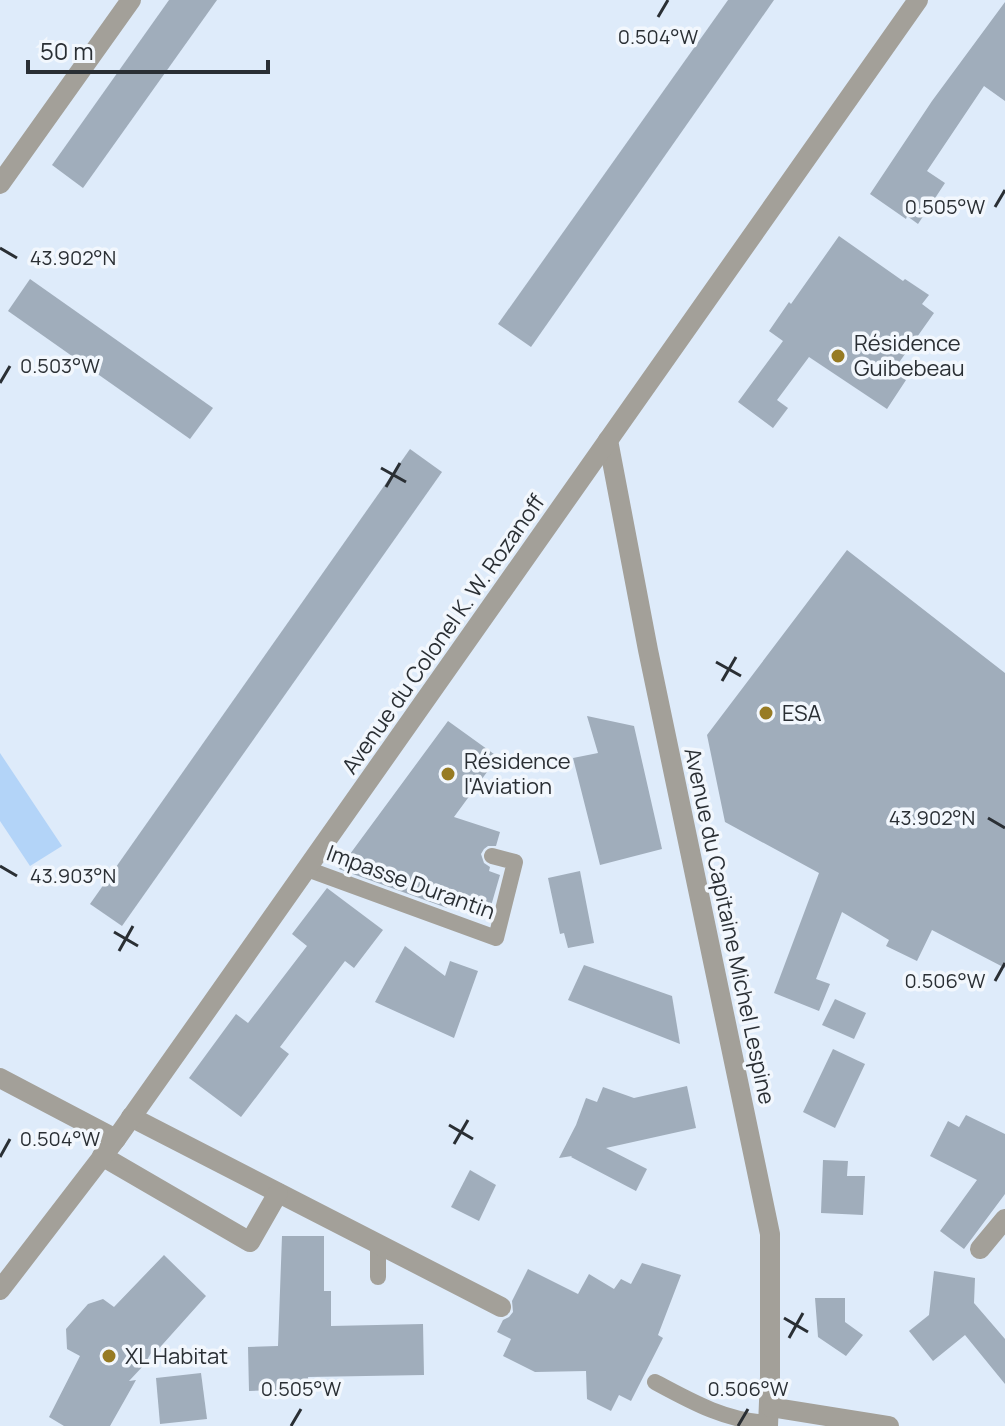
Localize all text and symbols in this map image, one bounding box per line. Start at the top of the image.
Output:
text: 0.504°W [618,23,699,50]
scale bar [28,24,268,74]
text: 50 m [40,34,94,67]
text: 0.505°W [905,193,985,220]
text: 43.902°N [30,244,116,271]
place label: Résidence Guibebeau [854,328,965,383]
marker: Résidence Guibebeau [829,347,847,365]
text: 0.503°W [20,352,100,379]
street label: Avenue du Colonel K. W. Rozanoff [335,488,552,780]
place label: ESA [782,698,822,728]
marker: ESA [757,704,775,722]
street label: Avenue du Capitaine Michel Lespine [678,745,783,1107]
place label: Résidence l'Aviation [464,746,571,801]
marker: Résidence l'Aviation [439,765,457,783]
text: 43.902°N [889,804,975,831]
street label: Impasse Durantin [323,838,499,926]
text: 43.903°N [30,862,116,889]
text: 0.506°W [904,967,986,994]
text: 0.504°W [20,1125,101,1152]
place label: XL Habitat [125,1341,228,1371]
marker: XL Habitat [100,1347,118,1365]
text: 0.505°W [261,1375,341,1402]
text: 0.506°W [707,1375,789,1402]

